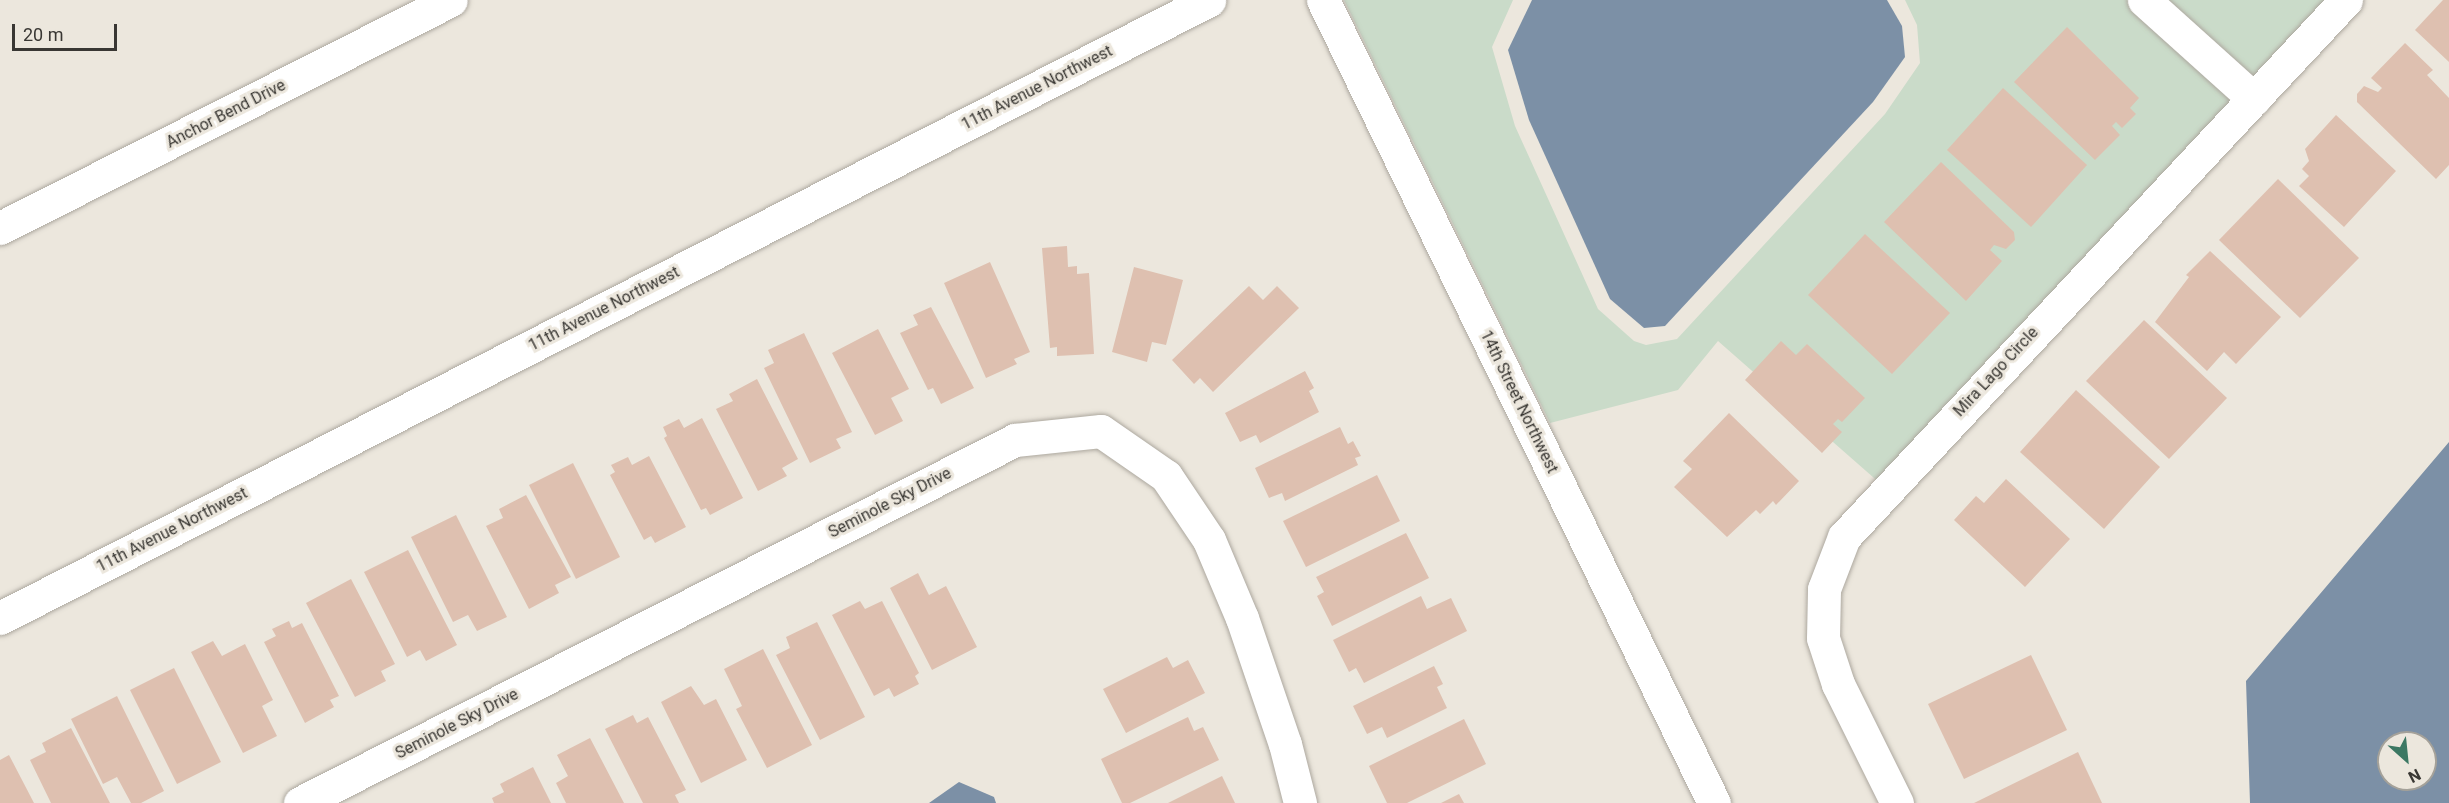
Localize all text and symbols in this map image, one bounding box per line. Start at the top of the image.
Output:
scale bar [15,12,120,50]
text: 20 m [23,24,63,45]
street label: 11th Avenue Northwest [958,42,1116,134]
street label: Anchor Bend Drive [163,76,289,152]
street label: 11th Avenue Northwest [525,263,683,355]
street label: Mira Lago Circle [1950,323,2042,421]
street label: 14th Street Northwest [1476,327,1562,477]
street label: Seminole Sky Drive [825,464,955,542]
street label: 11th Avenue Northwest [93,484,251,576]
street label: Seminole Sky Drive [392,685,522,763]
north arrow [2377,731,2437,791]
text: N [2405,765,2424,787]

